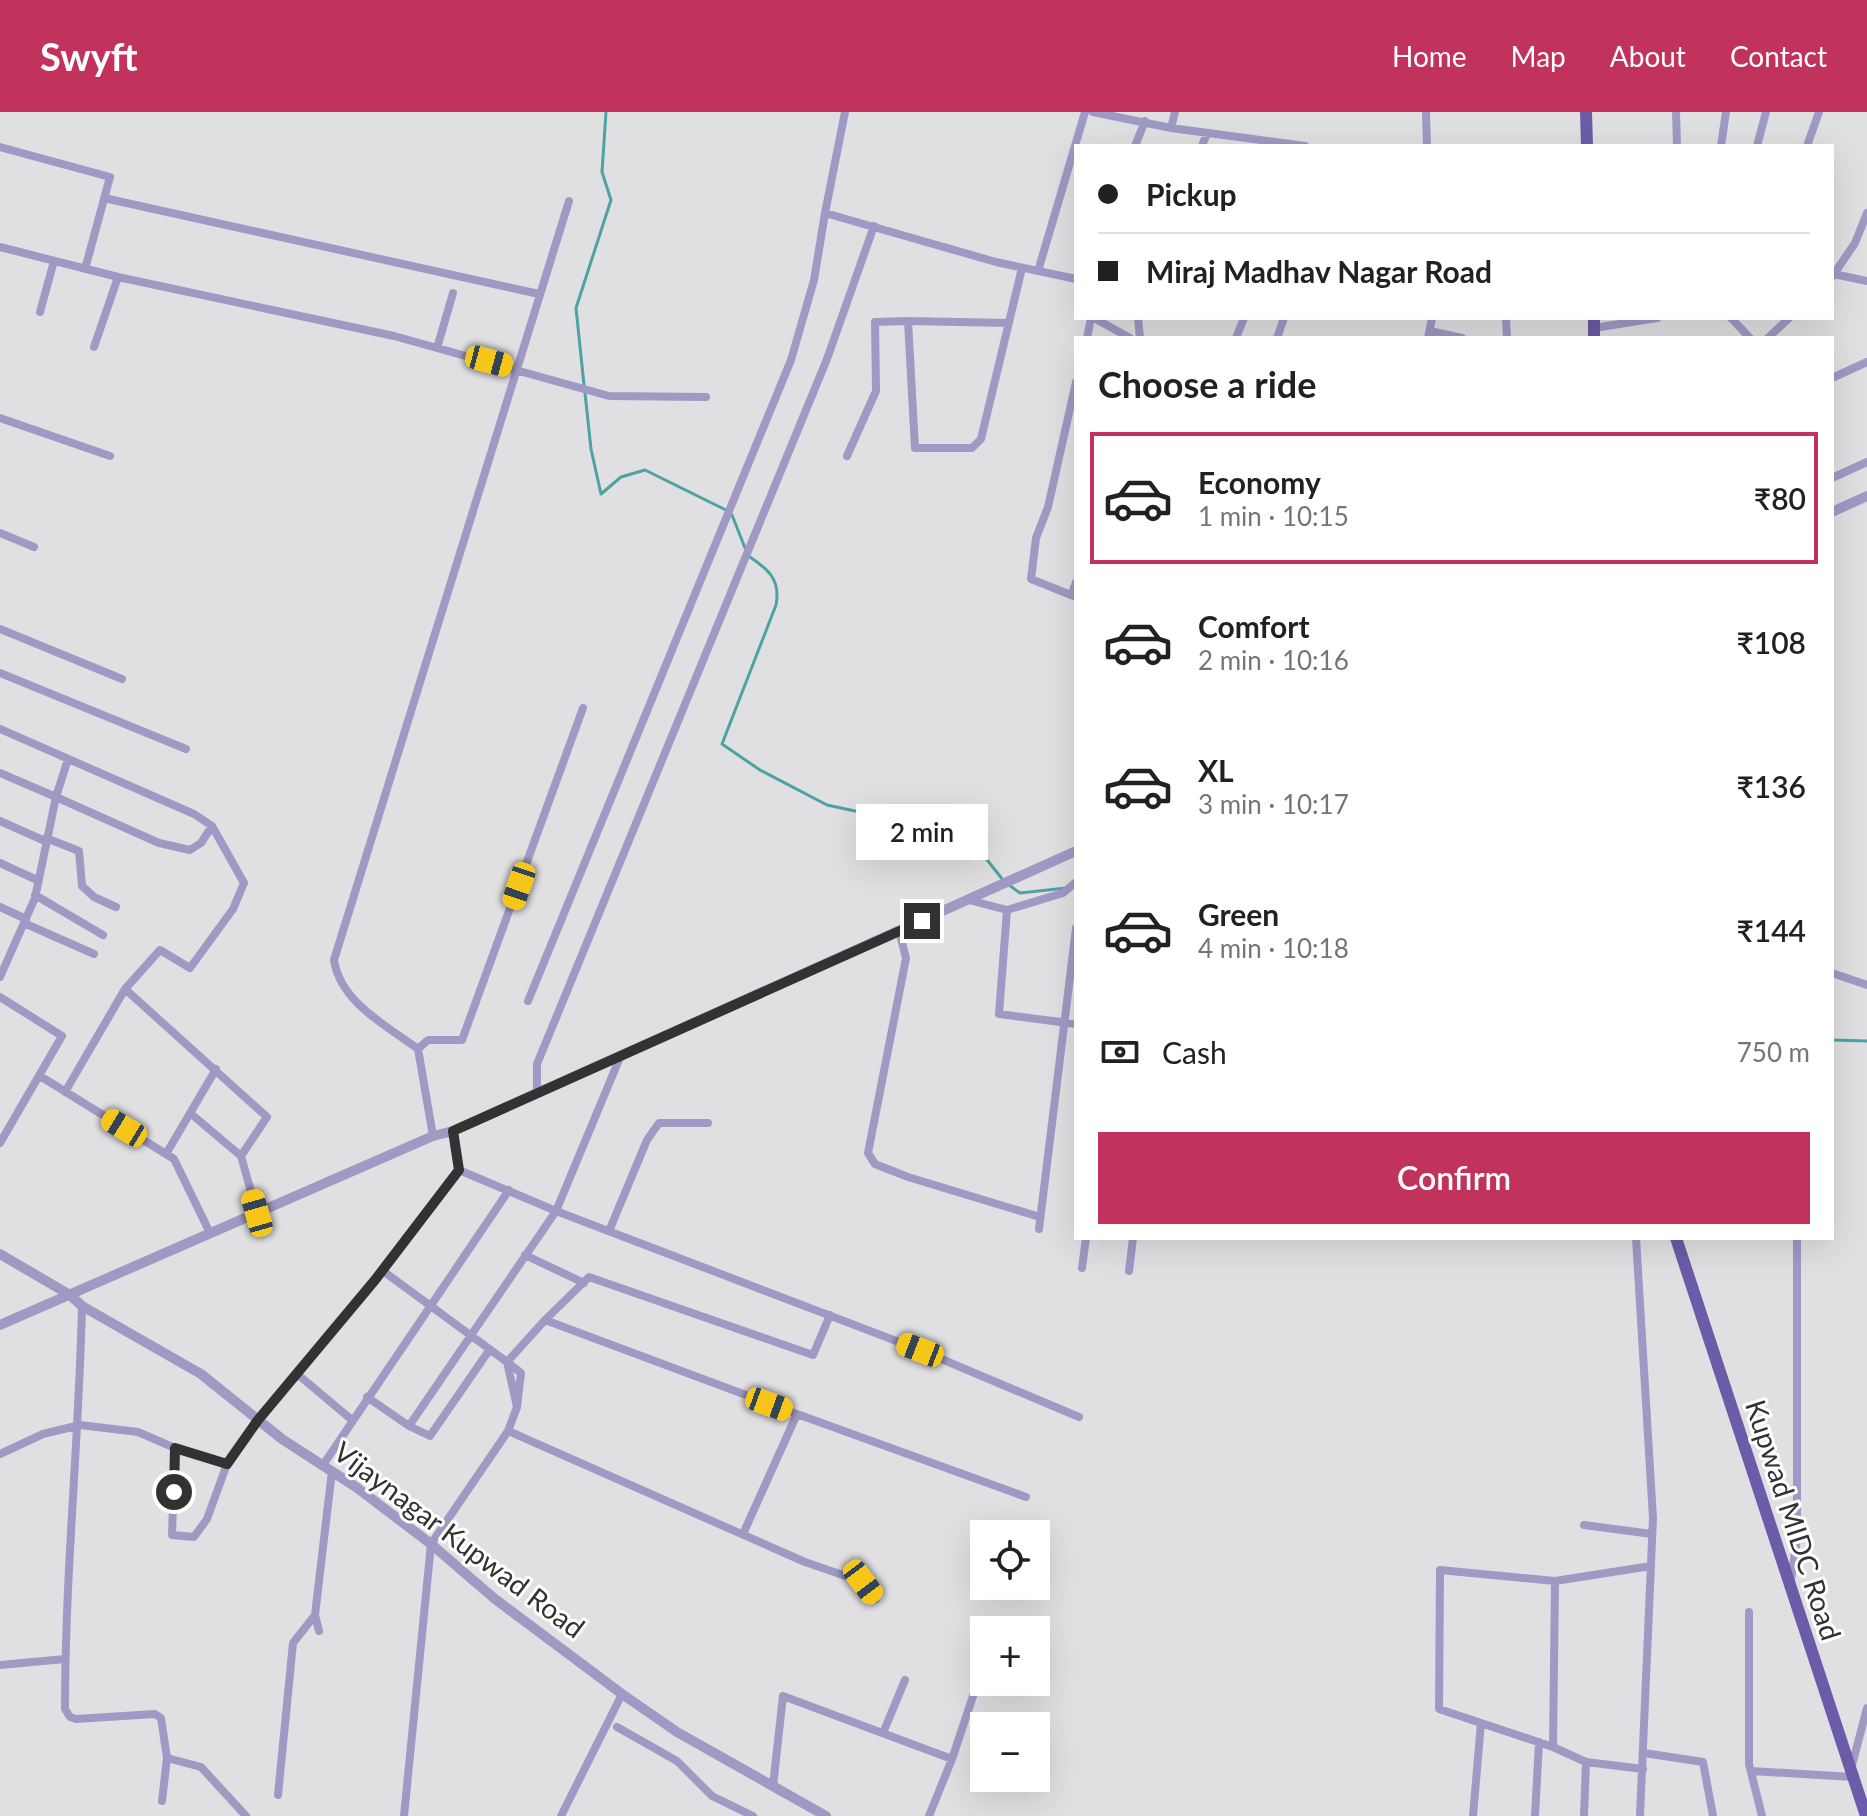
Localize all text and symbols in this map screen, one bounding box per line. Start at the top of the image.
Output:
text: Swyft [40,33,138,79]
text: Home [1392,39,1467,73]
text: Map [1511,39,1566,73]
text: About [1610,39,1686,73]
text: Contact [1730,39,1827,73]
text: Pickup [1146,176,1237,212]
text: Miraj Madhav Nagar Road [1146,253,1492,289]
car [463,343,515,379]
text: Choose a ride [1098,362,1317,406]
icon: car [1102,462,1174,534]
text: Economy [1198,464,1321,500]
text: ₹80 [1754,480,1806,516]
text: 1 min · 10:15 [1198,500,1349,532]
icon: car [1102,606,1174,678]
text: Comfort [1198,608,1310,644]
text: ₹108 [1736,624,1806,660]
text: 2 min · 10:16 [1198,644,1349,676]
icon: car [1102,750,1174,822]
text: XL [1198,752,1234,788]
text: ₹136 [1736,768,1806,804]
text: 3 min · 10:17 [1198,788,1349,820]
callout: 2 min [856,805,988,861]
text: 2 min [890,816,954,848]
car [500,859,538,913]
icon: car [1102,894,1174,966]
text: Green [1198,896,1279,932]
route end [904,903,940,939]
text: ₹144 [1736,912,1806,948]
text: 4 min · 10:18 [1198,932,1349,964]
icon: cash [1098,1030,1142,1074]
text: Cash [1162,1034,1227,1070]
text: 750 m [1737,1036,1810,1068]
car [97,1105,151,1151]
button: Confirm [1098,1132,1810,1224]
car [239,1187,275,1239]
car [893,1330,947,1370]
car [742,1385,796,1423]
street label: Kupwad MIDC Road [1739,1395,1849,1644]
street label: Vijaynagar Kupwad Road [328,1434,592,1645]
route start [156,1474,192,1510]
map controls [970,1520,1050,1792]
button: locate [970,1520,1050,1600]
car [839,1556,887,1608]
button: + [970,1616,1050,1696]
button: − [970,1712,1050,1792]

